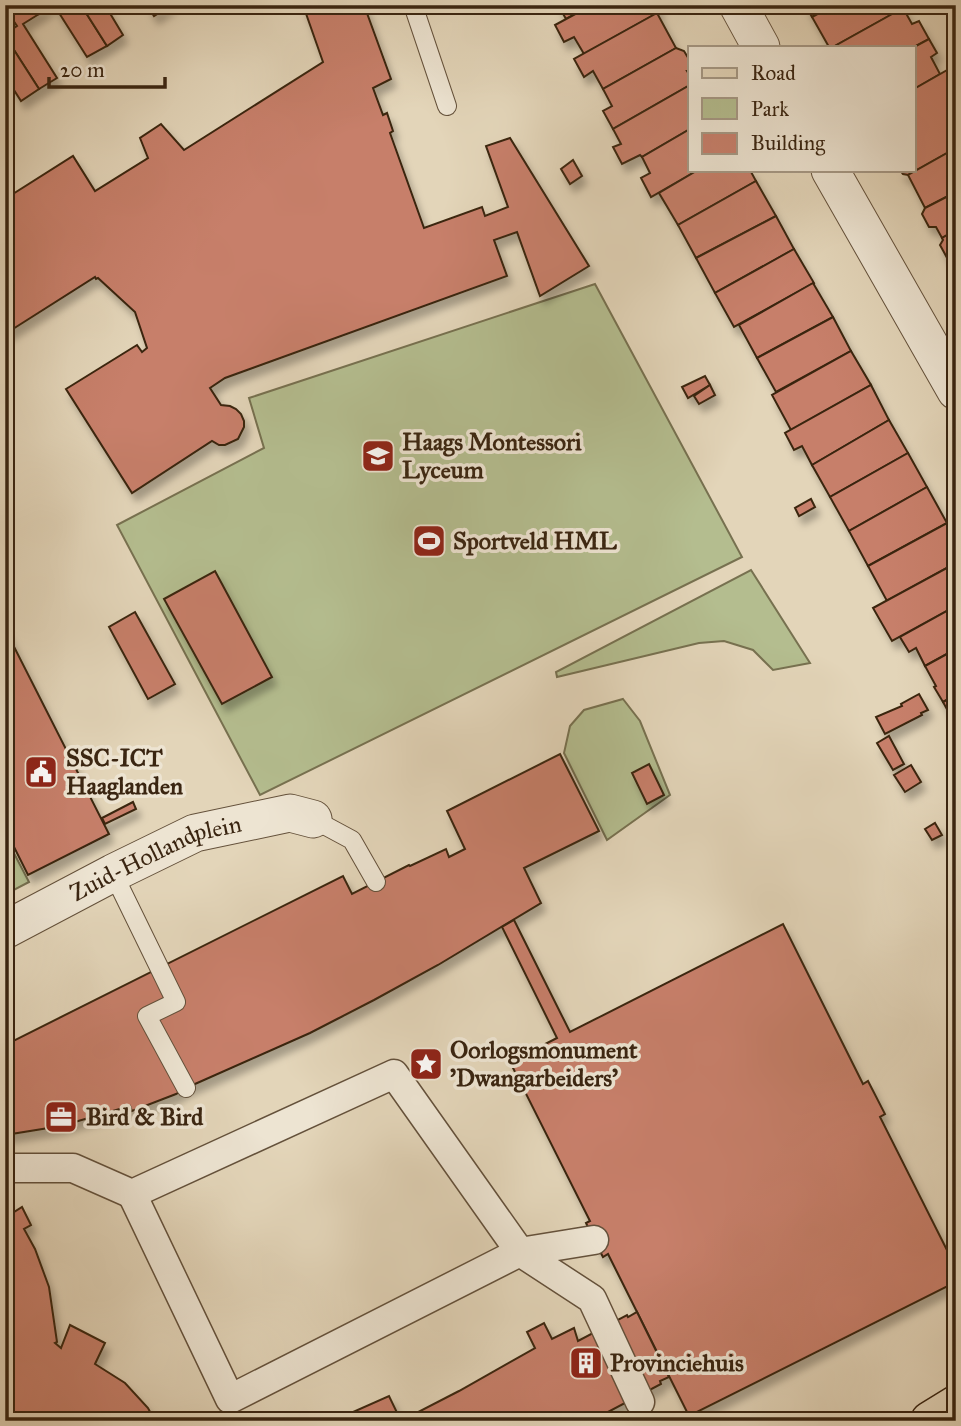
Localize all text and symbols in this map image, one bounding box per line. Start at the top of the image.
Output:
scale bar [49,46,164,90]
legend [688,46,916,172]
text: 20 m [60,57,105,83]
text: Road [751,60,796,86]
text: Park [751,96,789,122]
text: Building [751,130,825,156]
place label: Haags Montessori Lyceum [402,427,582,485]
school or university icon: Haags Montessori Lyceum [359,437,397,475]
sports icon: Sportveld HML [410,522,448,560]
place label: Sportveld HML [453,526,617,556]
place label: SSC-ICT Haaglanden [66,743,183,801]
public building icon: SSC-ICT Haaglanden [22,753,60,791]
street label: Zuid-Hollandplein [65,809,244,908]
place label: Oorlogsmonument 'Dwangarbeiders' [450,1035,638,1093]
place icon: Oorlogsmonument 'Dwangarbeiders' [407,1045,445,1083]
office icon: Bird & Bird [42,1098,80,1136]
place label: Bird & Bird [86,1102,204,1132]
building icon: Provinciehuis [567,1344,605,1382]
place label: Provinciehuis [610,1348,744,1378]

